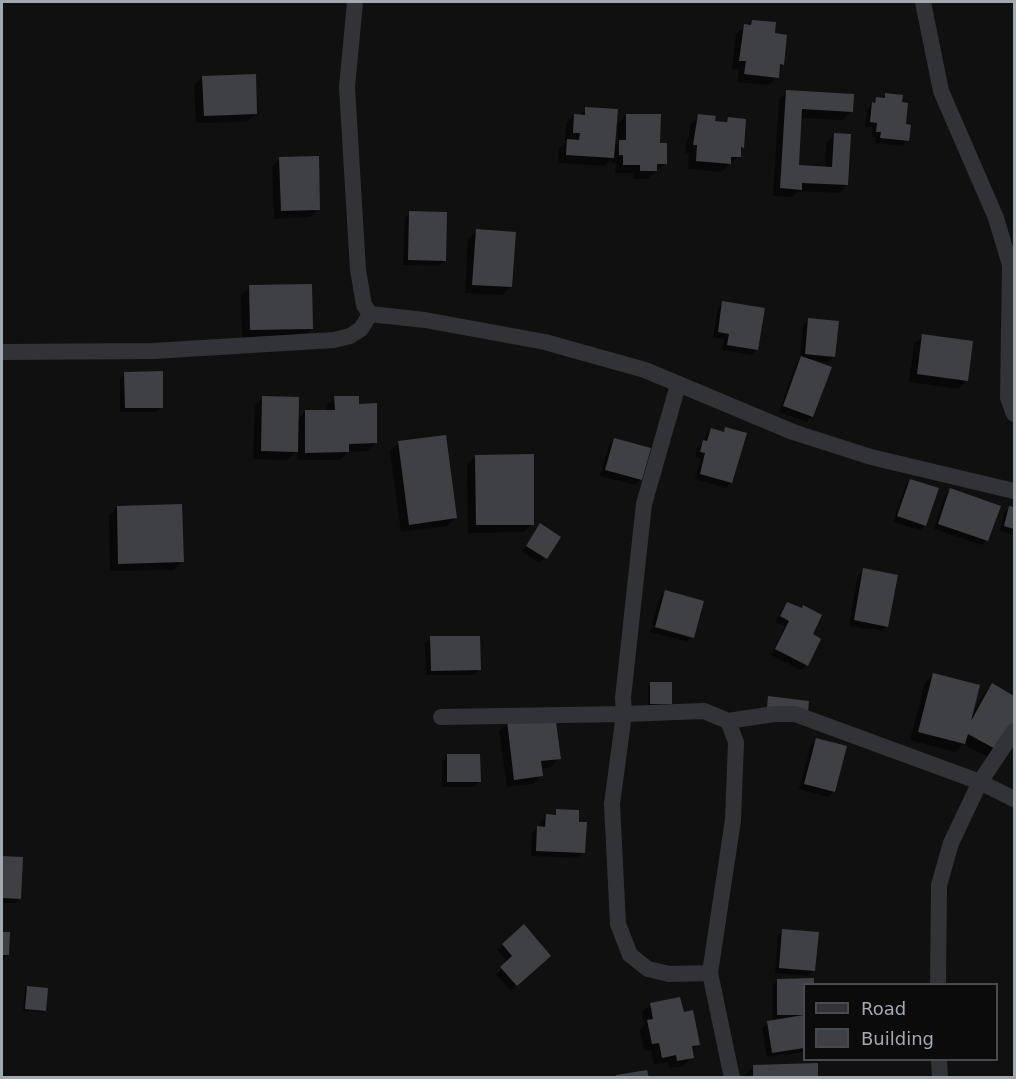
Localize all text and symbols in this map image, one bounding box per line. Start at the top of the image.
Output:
legend [803,983,998,1061]
text: Road [861,998,906,1019]
text: Building [861,1028,934,1049]

